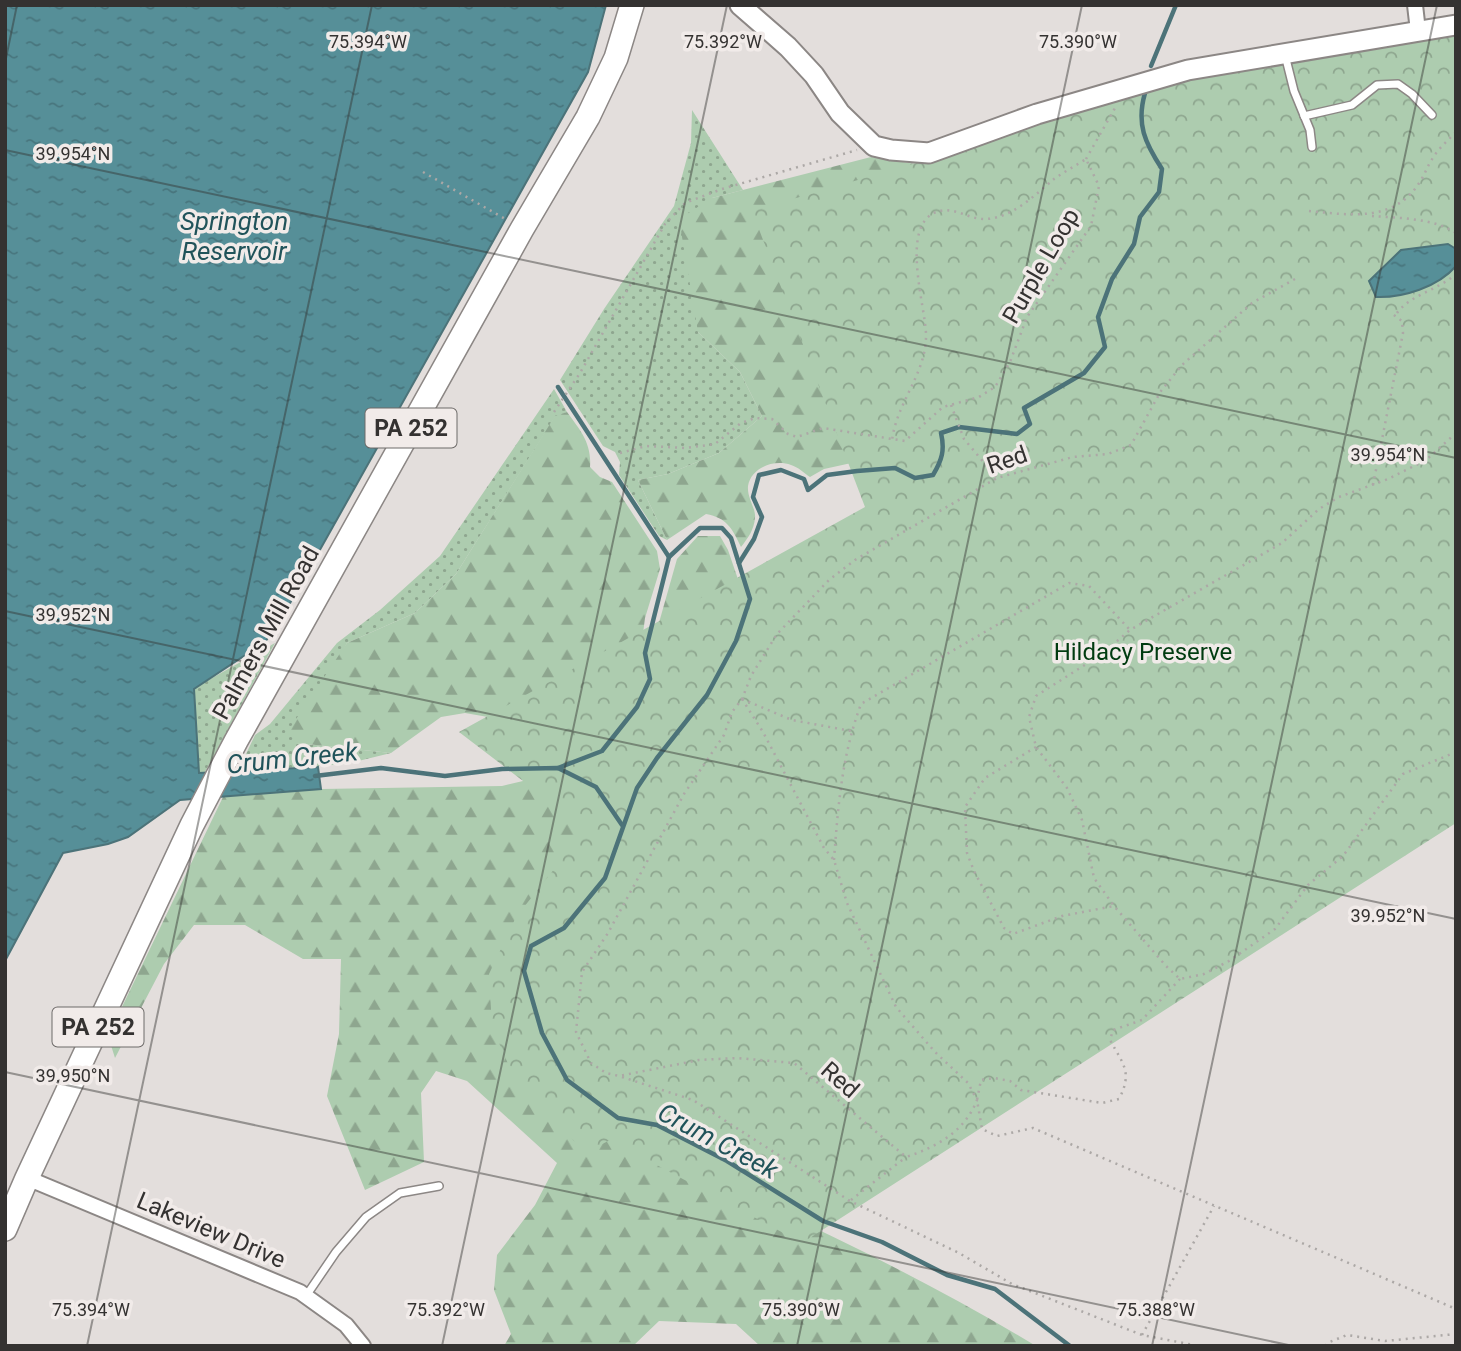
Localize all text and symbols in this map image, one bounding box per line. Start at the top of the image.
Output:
text: 75.394°W [329,31,407,52]
text: 75.392°W [684,31,762,52]
text: 75.390°W [1039,31,1117,52]
text: 39.954°N [36,143,110,164]
street label: Purple Loop [997,203,1085,329]
water label: Springton Reservoir [180,206,288,266]
road number: PA 252 [366,408,457,448]
street label: Red [983,440,1031,480]
text: 39.954°N [1351,444,1425,465]
street label: Palmers Mill Road [207,542,325,724]
text: 39.952°N [36,604,110,625]
park label: Hildacy Preserve [1054,638,1232,666]
water label: Crum Creek [225,736,360,780]
text: 39.952°N [1351,905,1425,926]
road number: PA 252 [52,1008,144,1046]
street label: Red [815,1056,865,1104]
text: 39.950°N [36,1065,110,1086]
water label: Crum Creek [653,1097,784,1186]
street label: Lakeview Drive [133,1186,289,1274]
text: 75.394°W [52,1299,130,1320]
text: 75.392°W [407,1299,485,1320]
text: 75.390°W [762,1299,840,1320]
text: 75.388°W [1117,1299,1195,1320]

